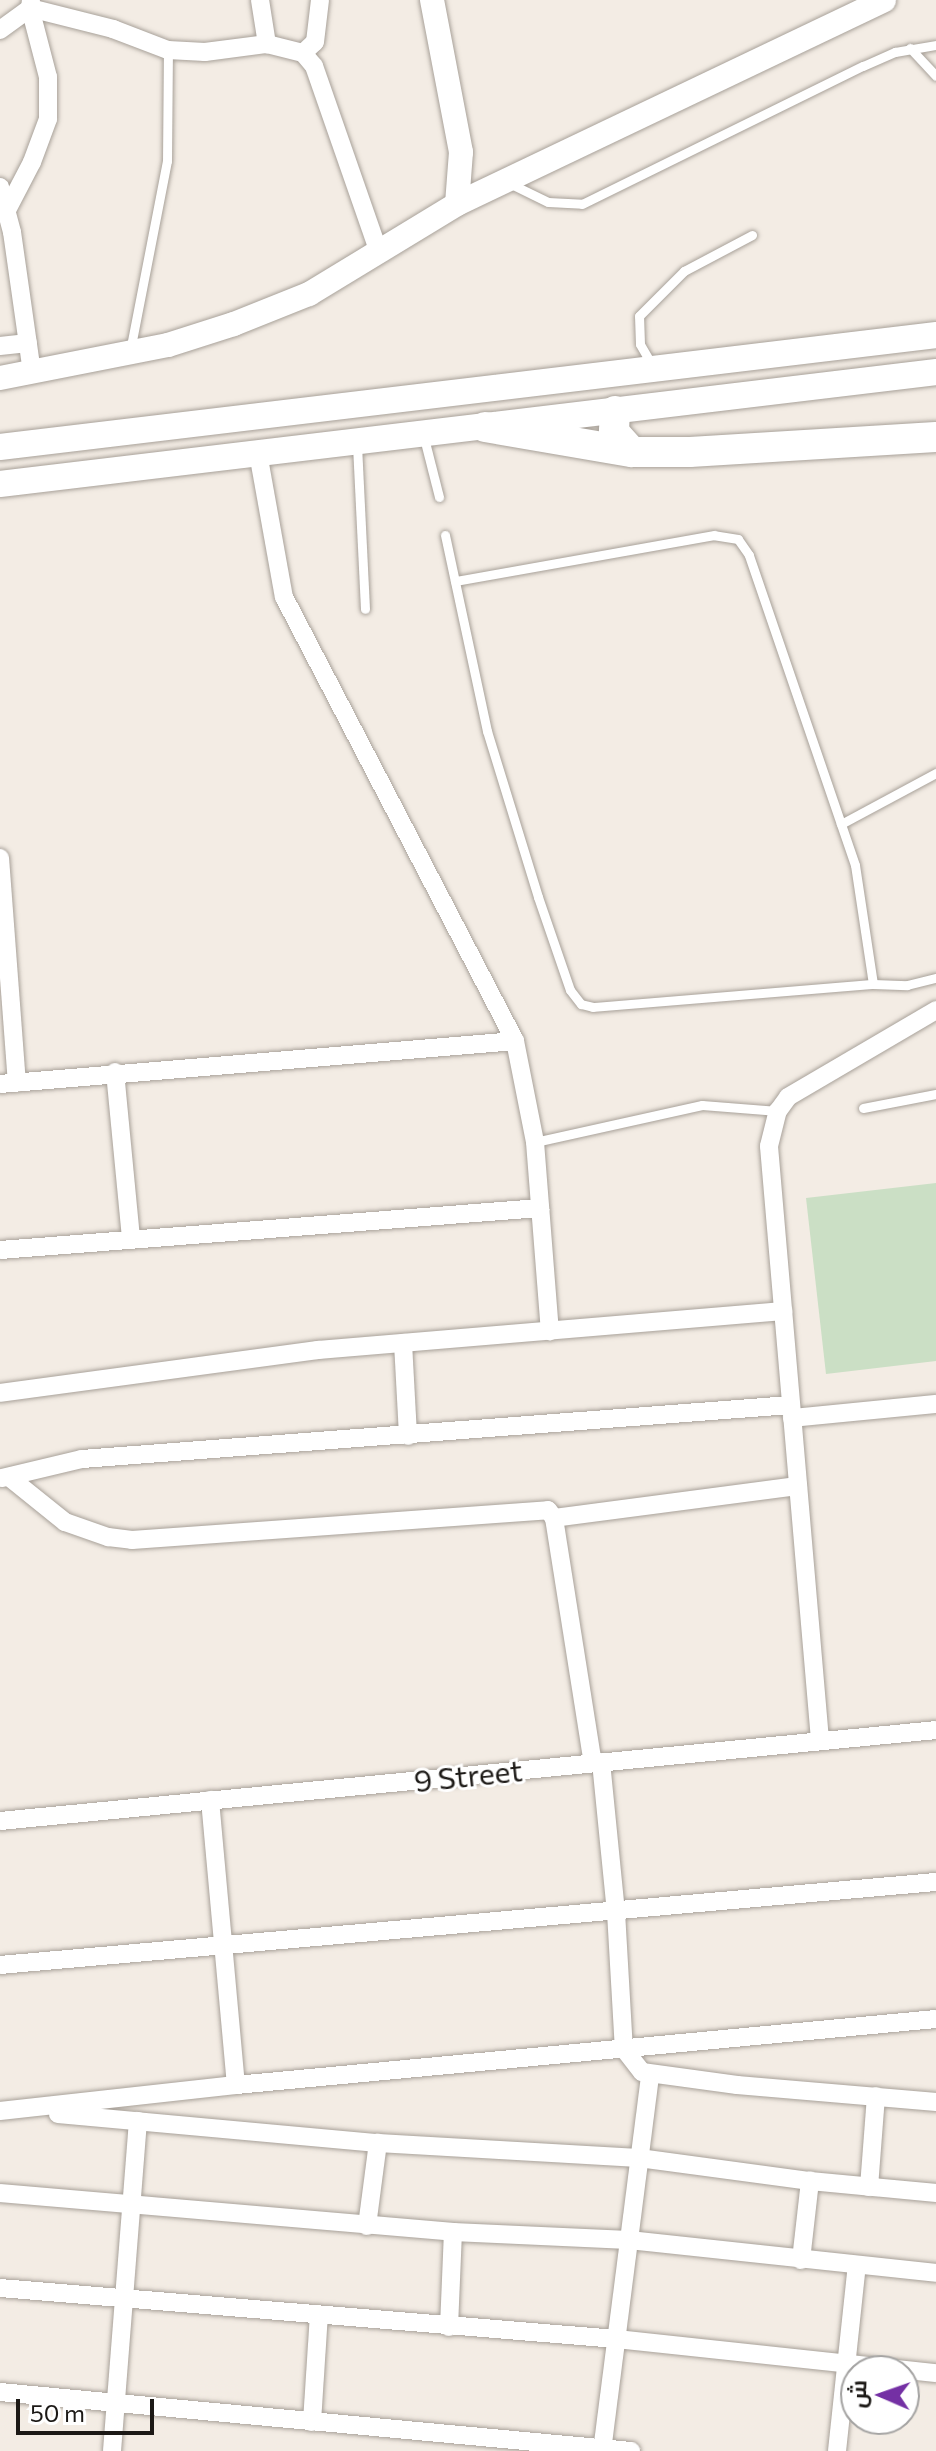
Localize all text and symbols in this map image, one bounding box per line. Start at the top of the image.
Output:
street label: 9 Street [412,1751,524,1799]
north arrow [840,2355,920,2435]
text: ش [844,2380,871,2409]
scale bar [20,2383,158,2433]
text: 50 m [30,2398,85,2427]

